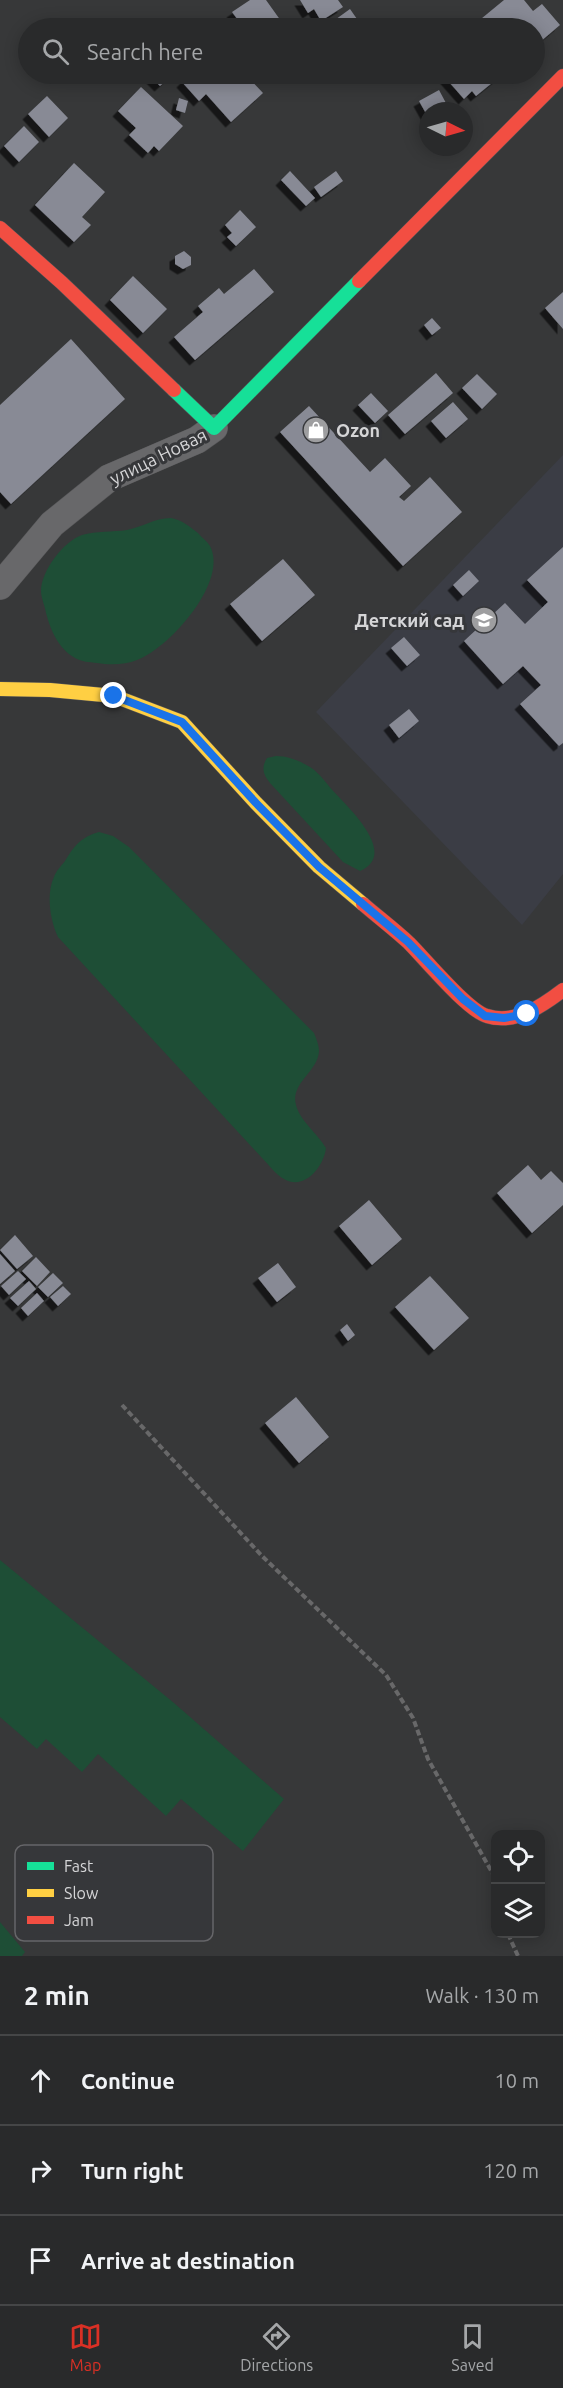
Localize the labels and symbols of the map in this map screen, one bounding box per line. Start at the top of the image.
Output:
north arrow [419,102,473,156]
shop icon: Ozon [301,415,331,445]
place label: Ozon [336,420,380,440]
street label: улица Новая [106,424,210,488]
school or university icon: Детский сад [469,605,499,635]
place label: Детский сад [355,610,464,630]
route end [100,682,126,708]
route start [513,1000,539,1026]
legend [15,1845,213,1941]
text: Fast [64,1857,94,1875]
text: Slow [64,1884,99,1902]
text: Jam [64,1911,94,1929]

